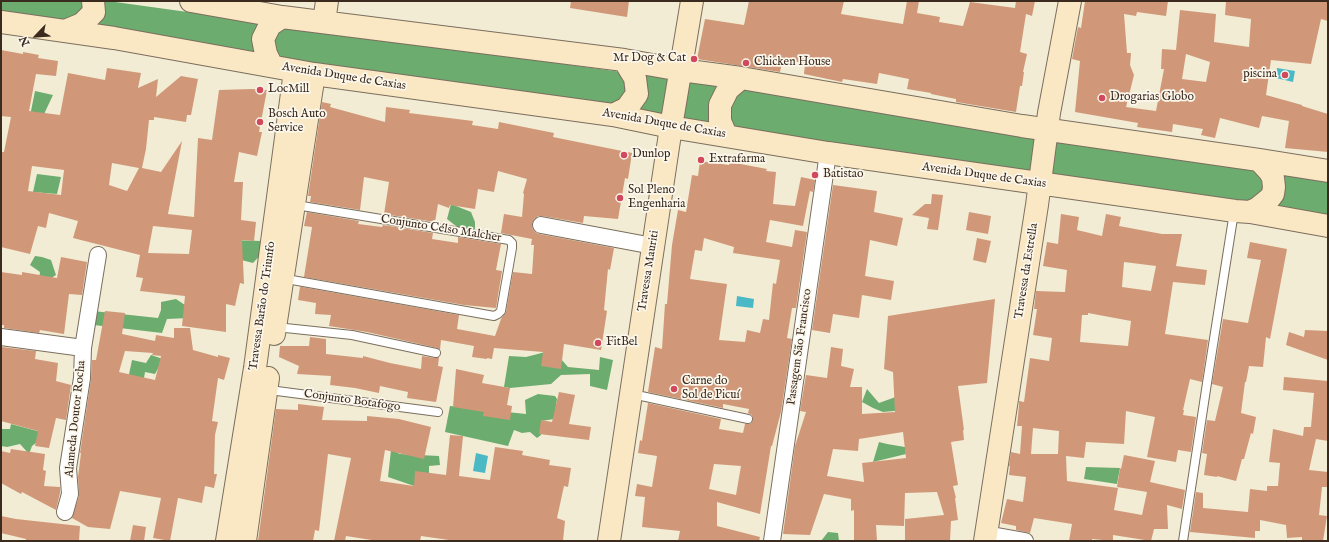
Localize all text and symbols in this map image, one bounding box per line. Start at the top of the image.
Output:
north arrow [16,16,56,56]
text: N [17,34,33,48]
place label: Mr Dog & Cat [613,52,686,66]
marker: Mr Dog & Cat [689,54,699,64]
place label: Chicken House [754,56,831,70]
marker: Chicken House [741,58,751,68]
street label: Avenida Duque de Caxias [281,60,407,94]
place label: piscina [1243,68,1277,82]
marker: piscina [1280,70,1290,80]
place label: LocMill [268,83,309,97]
marker: LocMill [255,85,265,95]
place label: Drogarias Globo [1110,91,1194,105]
marker: Drogarias Globo [1097,93,1107,103]
street label: Avenida Duque de Caxias [601,106,727,142]
place label: Bosch Auto Service [268,108,326,136]
marker: Bosch Auto Service [255,117,265,127]
place label: Dunlop [632,148,670,162]
marker: Dunlop [619,150,629,160]
place label: Extrafarma [709,153,765,167]
marker: Extrafarma [696,155,706,165]
street label: Avenida Duque de Caxias [921,160,1047,192]
place label: Batistao [823,168,863,182]
marker: Batistao [810,170,820,180]
place label: Sol Pleno Engenharia [628,184,685,212]
marker: Sol Pleno Engenharia [615,193,625,203]
street label: Conjunto Célso Malcher [380,212,502,246]
street label: Travessa da Estrella [1012,222,1042,320]
street label: Travessa Mauriti [635,229,663,313]
street label: Travessa Barão do Triunfo [247,240,279,372]
street label: Passagem São Francisco [785,288,815,406]
place label: FitBel [606,336,638,350]
marker: FitBel [593,338,603,348]
street label: Alameda Doutor Rocha [63,360,89,478]
place label: Carne do Sol de Picuí [682,375,740,403]
marker: Carne do Sol de Picuí [669,384,679,394]
street label: Conjunto Botafogo [303,387,401,415]

